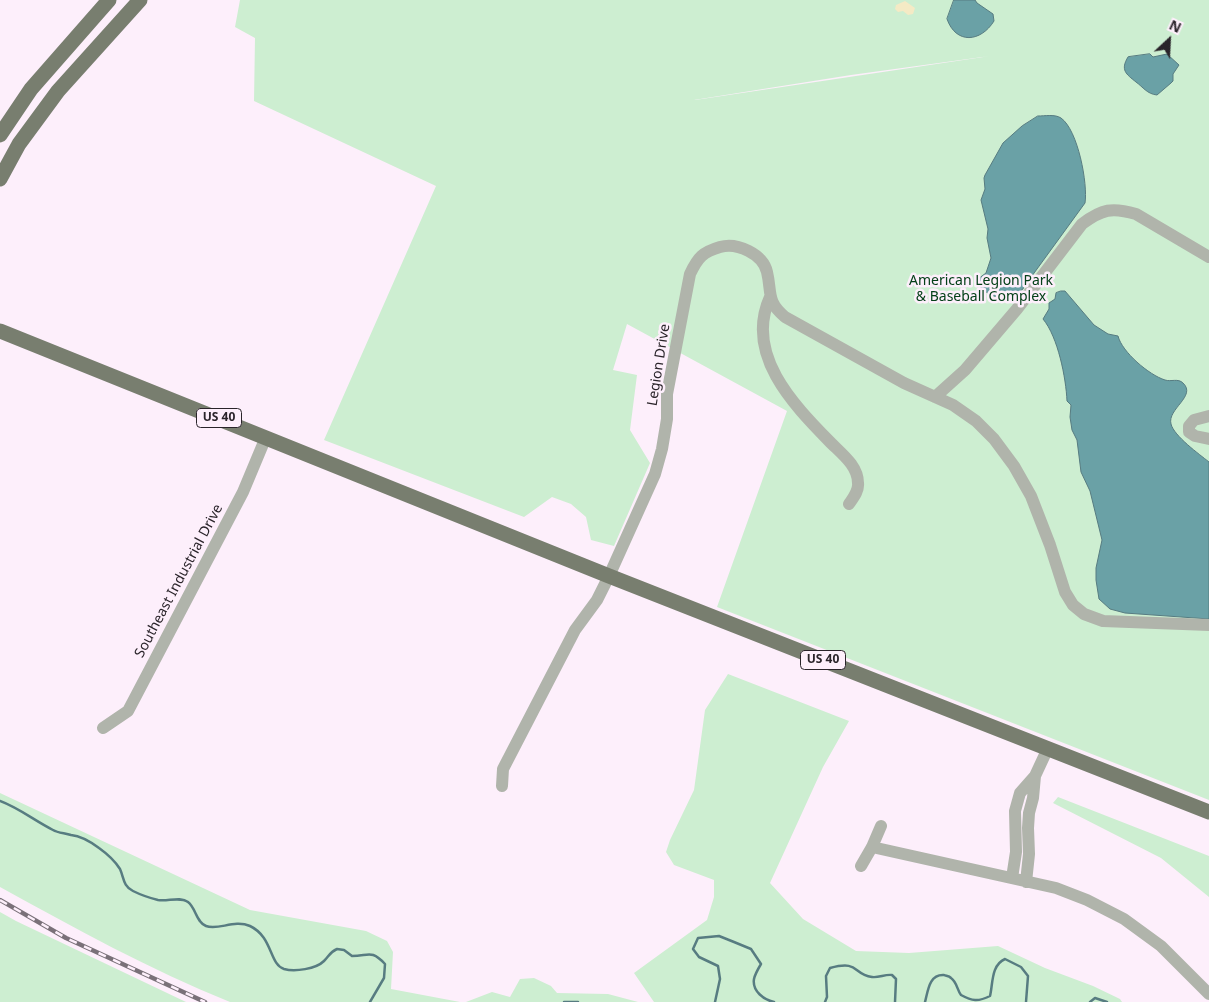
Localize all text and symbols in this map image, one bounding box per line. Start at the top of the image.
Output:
north arrow [1144,15,1194,65]
text: N [1166,15,1185,37]
park label: American Legion Park & Baseball Complex [909,273,1053,306]
street label: Legion Drive [644,323,674,407]
road number: US 40 [196,408,242,428]
street label: Southeast Industrial Drive [131,501,227,661]
road number: US 40 [800,650,846,670]

